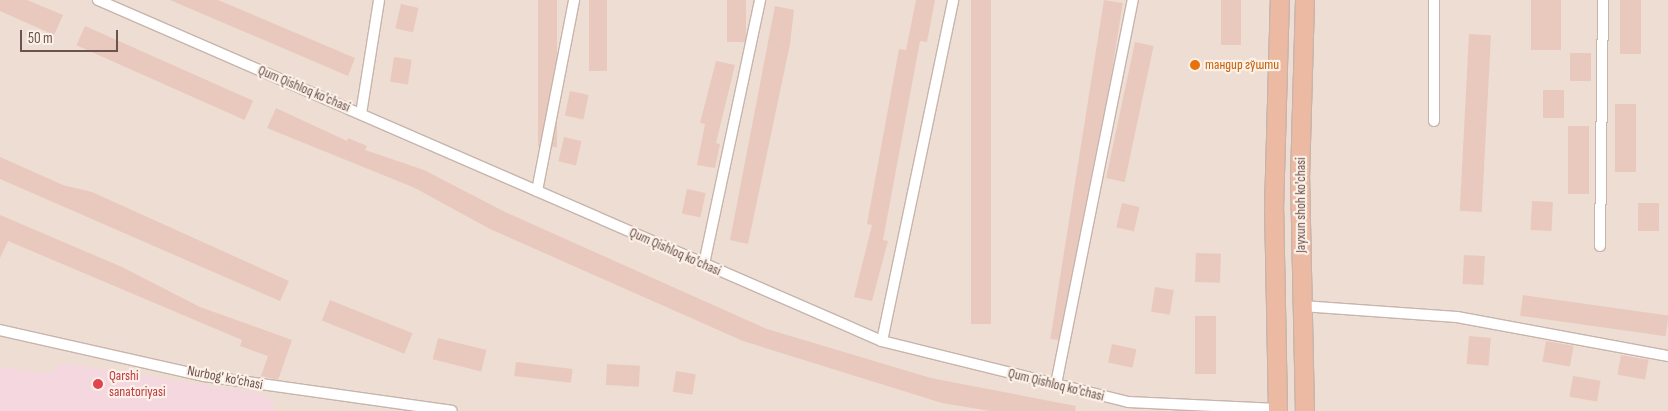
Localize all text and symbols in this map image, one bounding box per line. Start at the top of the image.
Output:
scale bar [22,20,120,52]
text: 50 m [28,29,53,48]
place label: тандир гўшти [1205,57,1279,73]
marker: тандир гўшти [1189,59,1201,71]
street label: Qum Qishloq ko'chasi [255,62,353,116]
street label: Jayxun shoh ko'chasi [1293,157,1309,253]
street label: Qum Qishloq ko'chasi [626,224,724,280]
street label: Nurbog' ko'chasi [186,362,264,394]
street label: Qum Qishloq ko'chasi [1006,365,1106,405]
place label: Qarshi sanatoriyasi [109,368,166,401]
marker: Qarshi sanatoriyasi [91,377,105,391]

